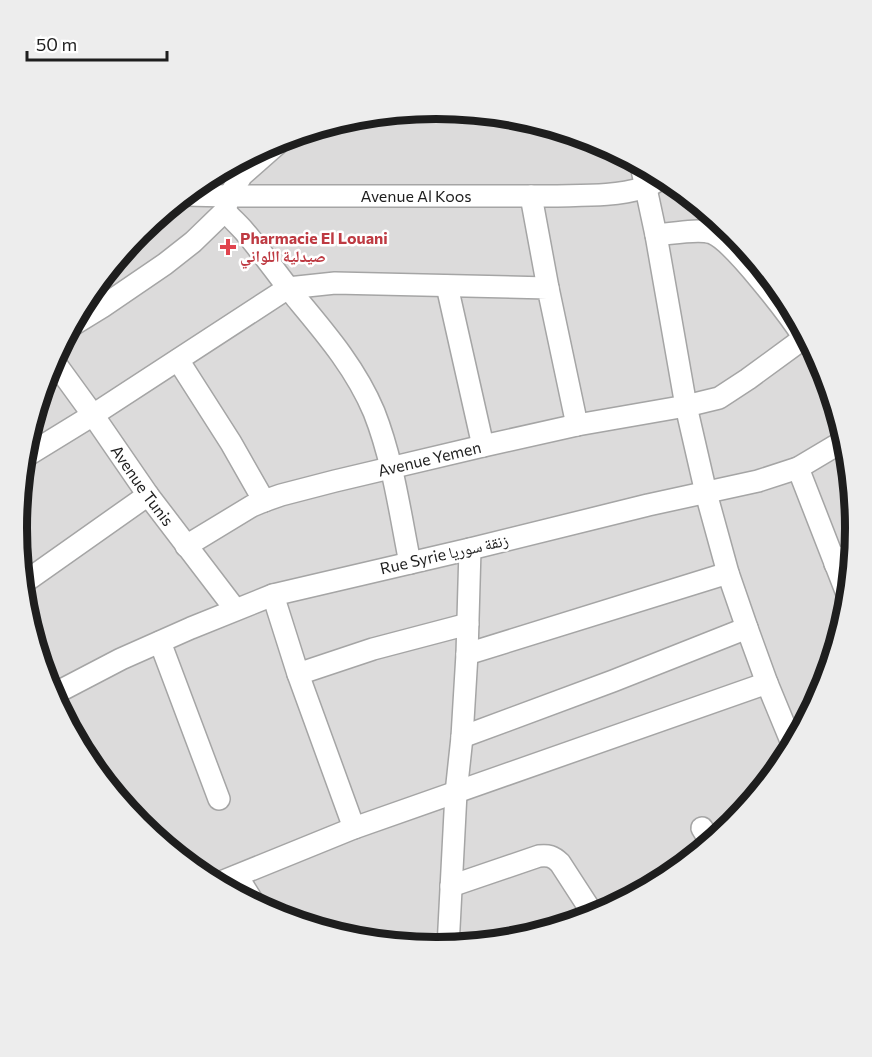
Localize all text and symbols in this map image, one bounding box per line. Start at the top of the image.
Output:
scale bar [27,24,166,62]
text: 50 m [36,33,77,55]
street label: Avenue Al Koos [360,186,472,205]
place label: Pharmacie El Louani صيدلية اللواني [240,228,388,269]
marker: Pharmacie El Louani صيدلية اللواني [221,240,235,254]
street label: Avenue Yemen [376,437,483,480]
street label: Avenue Tunis [107,441,178,529]
street label: Rue Syrie زنقة سوريا [378,530,510,578]

